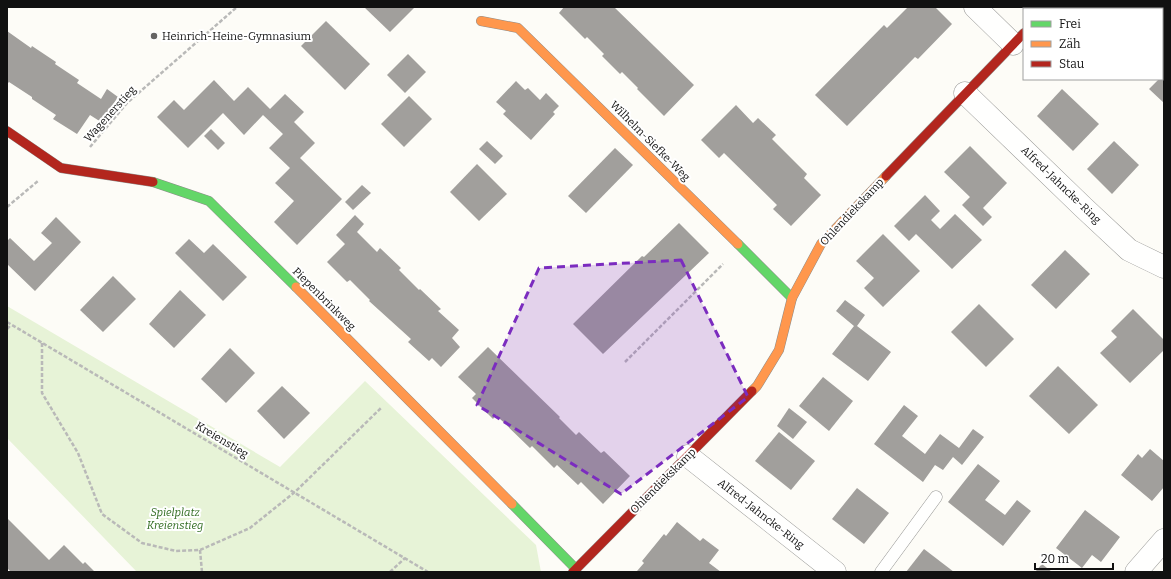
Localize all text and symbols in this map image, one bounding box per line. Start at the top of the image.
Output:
legend [1023,8,1163,80]
text: Frei [1059,17,1081,31]
place label: Heinrich-Heine-Gymnasium [162,30,312,43]
marker: Heinrich-Heine-Gymnasium [149,31,159,41]
text: Zäh [1059,37,1081,51]
text: Stau [1059,57,1085,71]
street label: Wagenerstieg [81,83,139,145]
street label: Wilhelm-Siefke-Weg [607,98,693,184]
street label: Alfred-Jahncke-Ring [1018,144,1104,226]
street label: Ohlendiekskamp [818,175,887,248]
street label: Piepenbrinkweg [290,265,358,333]
street label: Kreienstieg [193,419,251,461]
street label: Ohlendiekskamp [628,445,699,516]
street label: Alfred-Jahncke-Ring [715,476,807,552]
park label: Spielplatz Kreienstieg [147,506,203,532]
scale bar [1035,545,1113,571]
text: 20 m [1041,552,1070,566]

